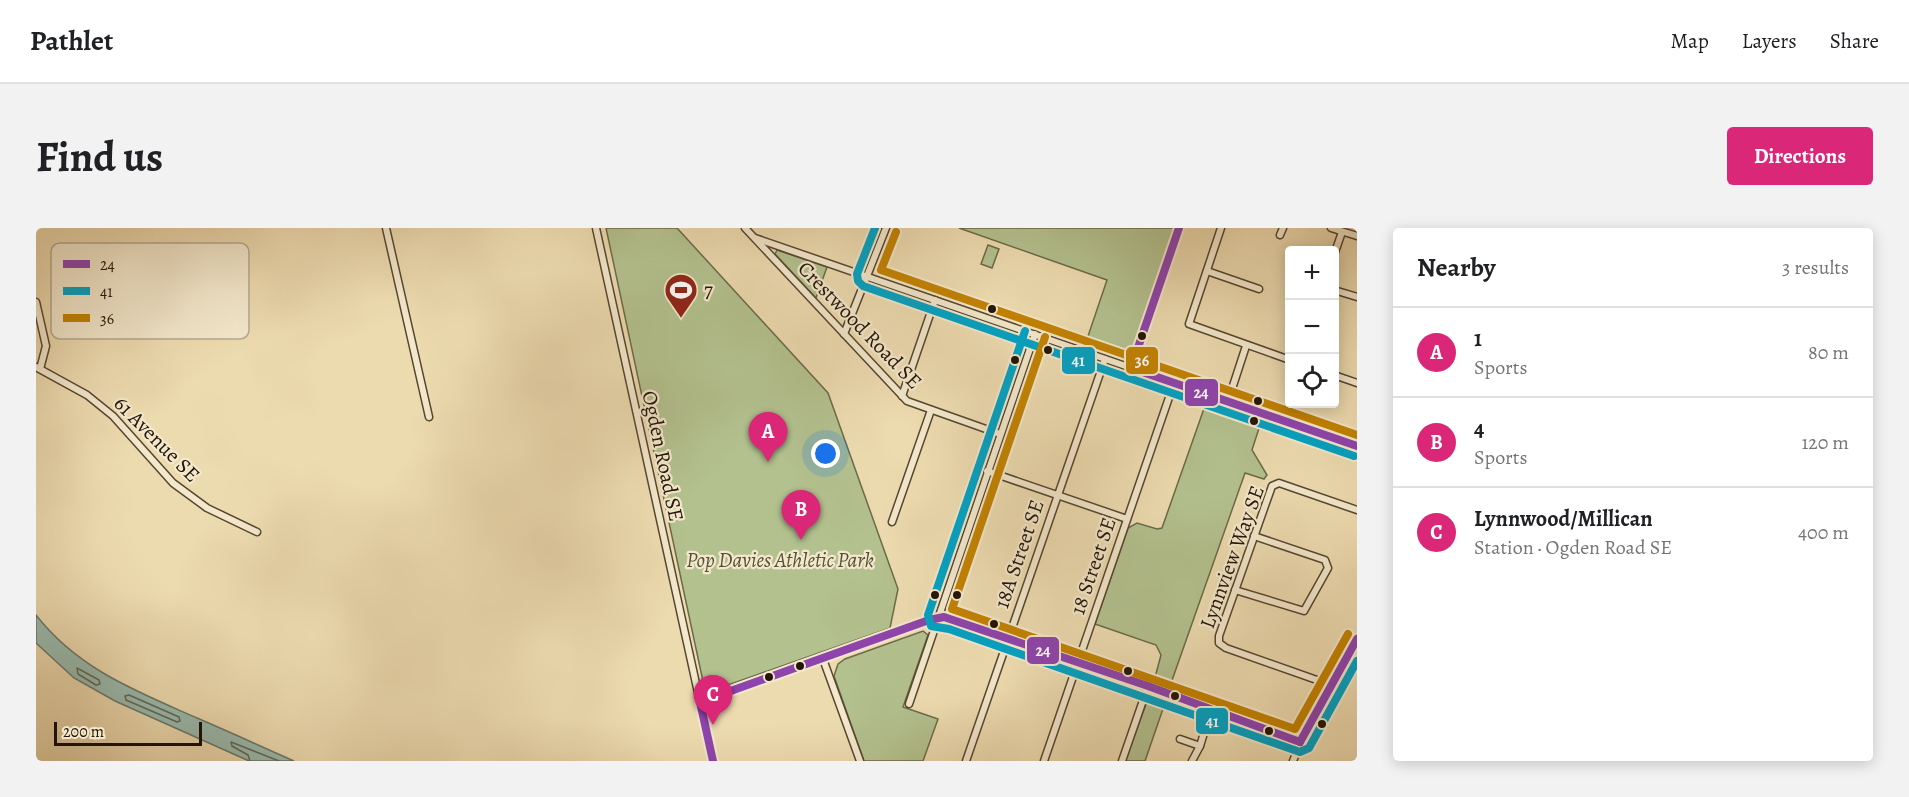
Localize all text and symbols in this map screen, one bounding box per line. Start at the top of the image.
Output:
text: Pathlet [30,22,113,60]
text: Map [1670,27,1709,55]
text: Layers [1742,27,1797,55]
text: Share [1830,27,1879,55]
button: Directions [1727,127,1873,185]
text: Find us [36,128,163,185]
legend [51,243,249,339]
map controls [1285,246,1339,408]
button: + [1285,246,1339,300]
text: Nearby [1417,250,1496,285]
text: 24 [100,254,115,276]
text: 3 results [1782,254,1849,281]
street label: Crestwood Road SE [792,255,928,395]
sports icon: 7 [663,272,699,319]
place label: 7 [704,276,713,304]
text: 41 [100,281,113,303]
button: − [1285,300,1339,354]
unlabelled marker [986,303,998,315]
text: 36 [100,308,114,330]
text: 1 [1474,324,1482,354]
unlabelled marker [1136,330,1148,342]
text: A [1430,339,1443,366]
text: 80 m [1808,339,1849,366]
unlabelled marker [1042,344,1054,356]
line badge: 41 [1061,346,1096,375]
line badge: 36 [1125,346,1159,375]
text: 41 [1071,350,1085,372]
text: 36 [1135,350,1150,372]
unlabelled marker [1009,354,1021,366]
button: locate [1285,354,1339,408]
text: Sports [1474,354,1527,381]
line badge: 24 [1184,378,1219,407]
text: 24 [1193,382,1209,404]
street label: Ogden Road SE [635,388,691,524]
street label: 61 Avenue SE [108,390,206,488]
unlabelled marker [1252,395,1264,407]
pin: A [748,412,788,462]
text: 4 [1474,414,1484,444]
unlabelled marker [1248,415,1260,427]
text: B [1430,429,1443,456]
text: 120 m [1801,429,1849,456]
your location [811,439,840,468]
text: Sports [1474,444,1527,471]
street label: Lynnview Way SE [1193,482,1271,632]
pin: B [782,490,820,540]
street label: 18A Street SE [987,496,1051,612]
text: Lynnwood/Millican [1474,504,1653,534]
street label: 18 Street SE [1063,514,1123,618]
text: C [1430,519,1443,546]
text: 400 m [1798,519,1849,546]
text: Station · Ogden Road SE [1474,534,1672,561]
park label: Pop Davies Athletic Park [686,546,874,574]
unlabelled marker [929,589,941,601]
unlabelled marker [951,589,963,601]
unlabelled marker [988,618,1000,630]
line badge: 24 [1026,636,1060,665]
text: 24 [1035,640,1051,662]
unlabelled marker [794,660,806,672]
unlabelled marker [1122,665,1134,677]
unlabelled marker [763,671,775,683]
pin: C [694,676,732,725]
unlabelled marker [1169,690,1181,702]
line badge: 41 [1195,707,1229,735]
text: 41 [1205,711,1219,733]
unlabelled marker [1316,718,1328,730]
scale bar [54,719,202,746]
text: 200 m [63,721,104,743]
unlabelled marker [1263,725,1275,737]

